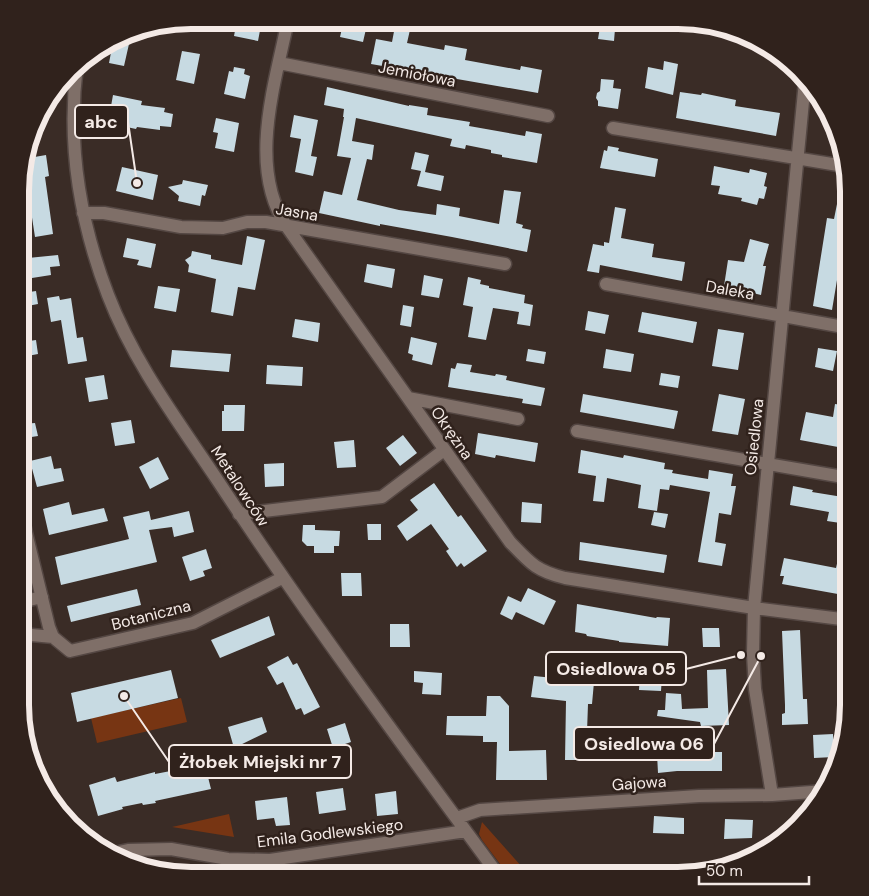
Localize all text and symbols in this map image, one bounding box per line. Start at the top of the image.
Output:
street label: Jemiołowa [376,56,458,92]
callout: abc [75,105,128,138]
text: abc [84,110,118,134]
street label: Jasna [274,198,320,226]
street label: Daleka [704,275,756,305]
street label: Osiedlowa [740,398,768,476]
street label: Okrężna [426,402,478,464]
street label: Metalowców [206,442,274,530]
street label: Botaniczna [109,595,193,635]
callout: Osiedlowa 05 [546,652,686,685]
text: Osiedlowa 05 [556,657,676,681]
callout: Osiedlowa 06 [574,727,714,760]
text: Osiedlowa 06 [584,732,704,756]
callout: Żłobek Miejski nr 7 [169,745,351,778]
text: Żłobek Miejski nr 7 [179,750,341,774]
street label: Gajowa [611,771,667,795]
street label: Emila Godlewskiego [256,814,404,852]
scale bar [699,854,809,886]
text: 50 m [706,861,743,881]

